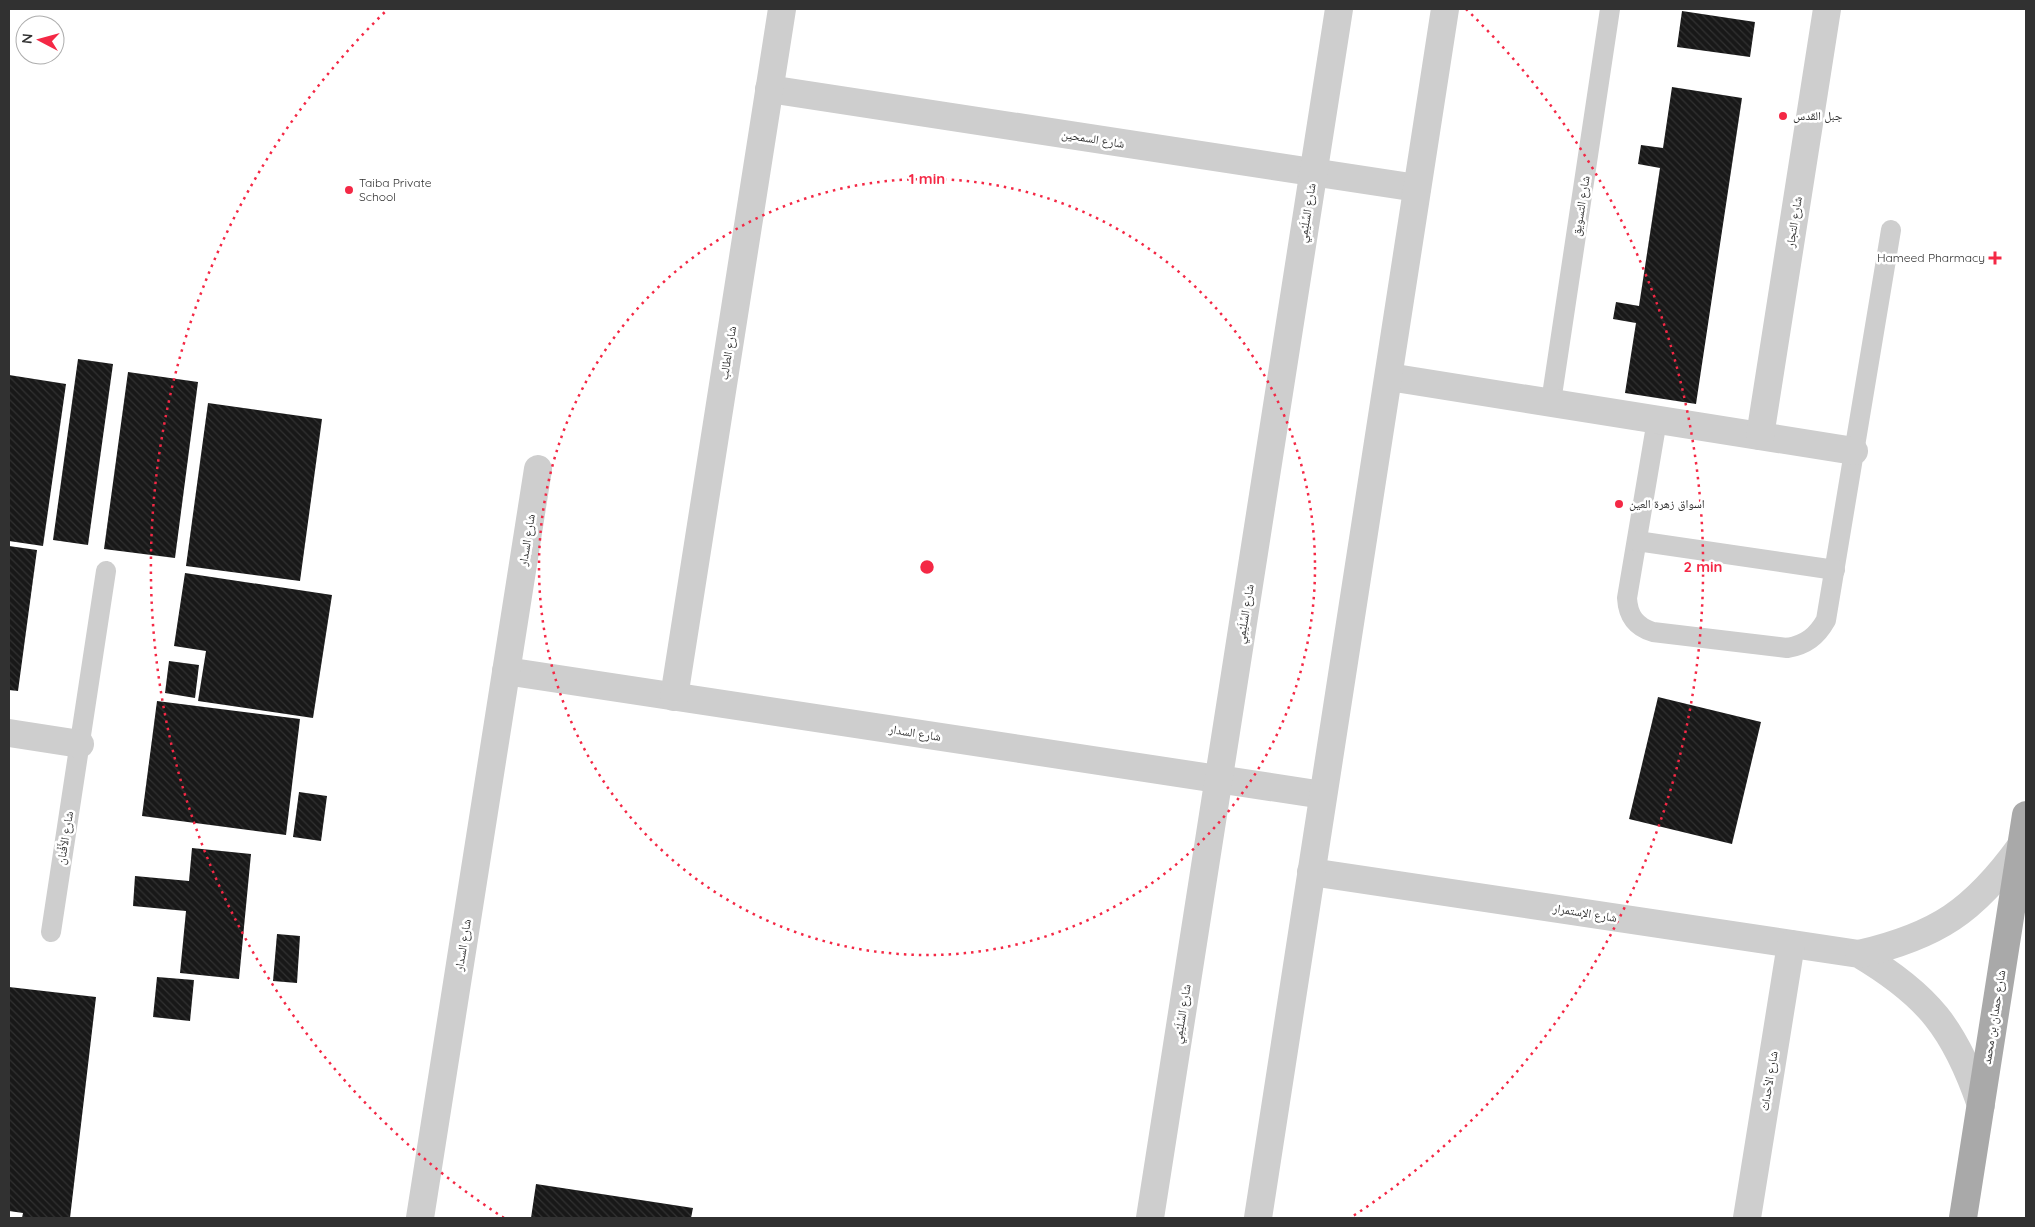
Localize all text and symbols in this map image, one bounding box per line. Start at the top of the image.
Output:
north arrow [15,15,65,65]
text: N [18,33,37,45]
place label: جبل القدس [1793,108,1843,123]
marker: جبل القدس [1777,110,1789,122]
street label: شارع السمحين [1060,126,1126,152]
text: 1 min [909,169,945,188]
street label: شارع التسويق [1568,174,1594,237]
place label: Taiba Private School [359,175,432,204]
street label: شارع السِّلَيْمِي [1294,182,1322,244]
marker: Taiba Private School [343,184,355,196]
street label: شارع التجار [1782,195,1806,250]
place label: Hameed Pharmacy [1877,250,1985,265]
marker: Hameed Pharmacy [1989,252,2001,264]
street label: شارع الطالب [716,325,740,381]
place label: اسواق زهرة العين [1629,496,1705,511]
marker: اسواق زهرة العين [1613,498,1625,510]
street label: شارع السدار [515,513,539,568]
text: 2 min [1683,557,1723,576]
centre of rings [918,558,936,576]
street label: شارع السِّلَيْمِي [1232,583,1260,645]
street label: شارع السدار [887,721,942,745]
street label: شارع الأَفْنان [53,810,77,866]
street label: شارع الإستمرار [1551,900,1618,926]
street label: شارع السدار [451,918,475,973]
street label: شارع حمدان بن محمد [1979,969,2009,1065]
street label: شارع السِّلَيْمِي [1169,983,1197,1045]
street label: شارع الأحداث [1756,1050,1782,1112]

